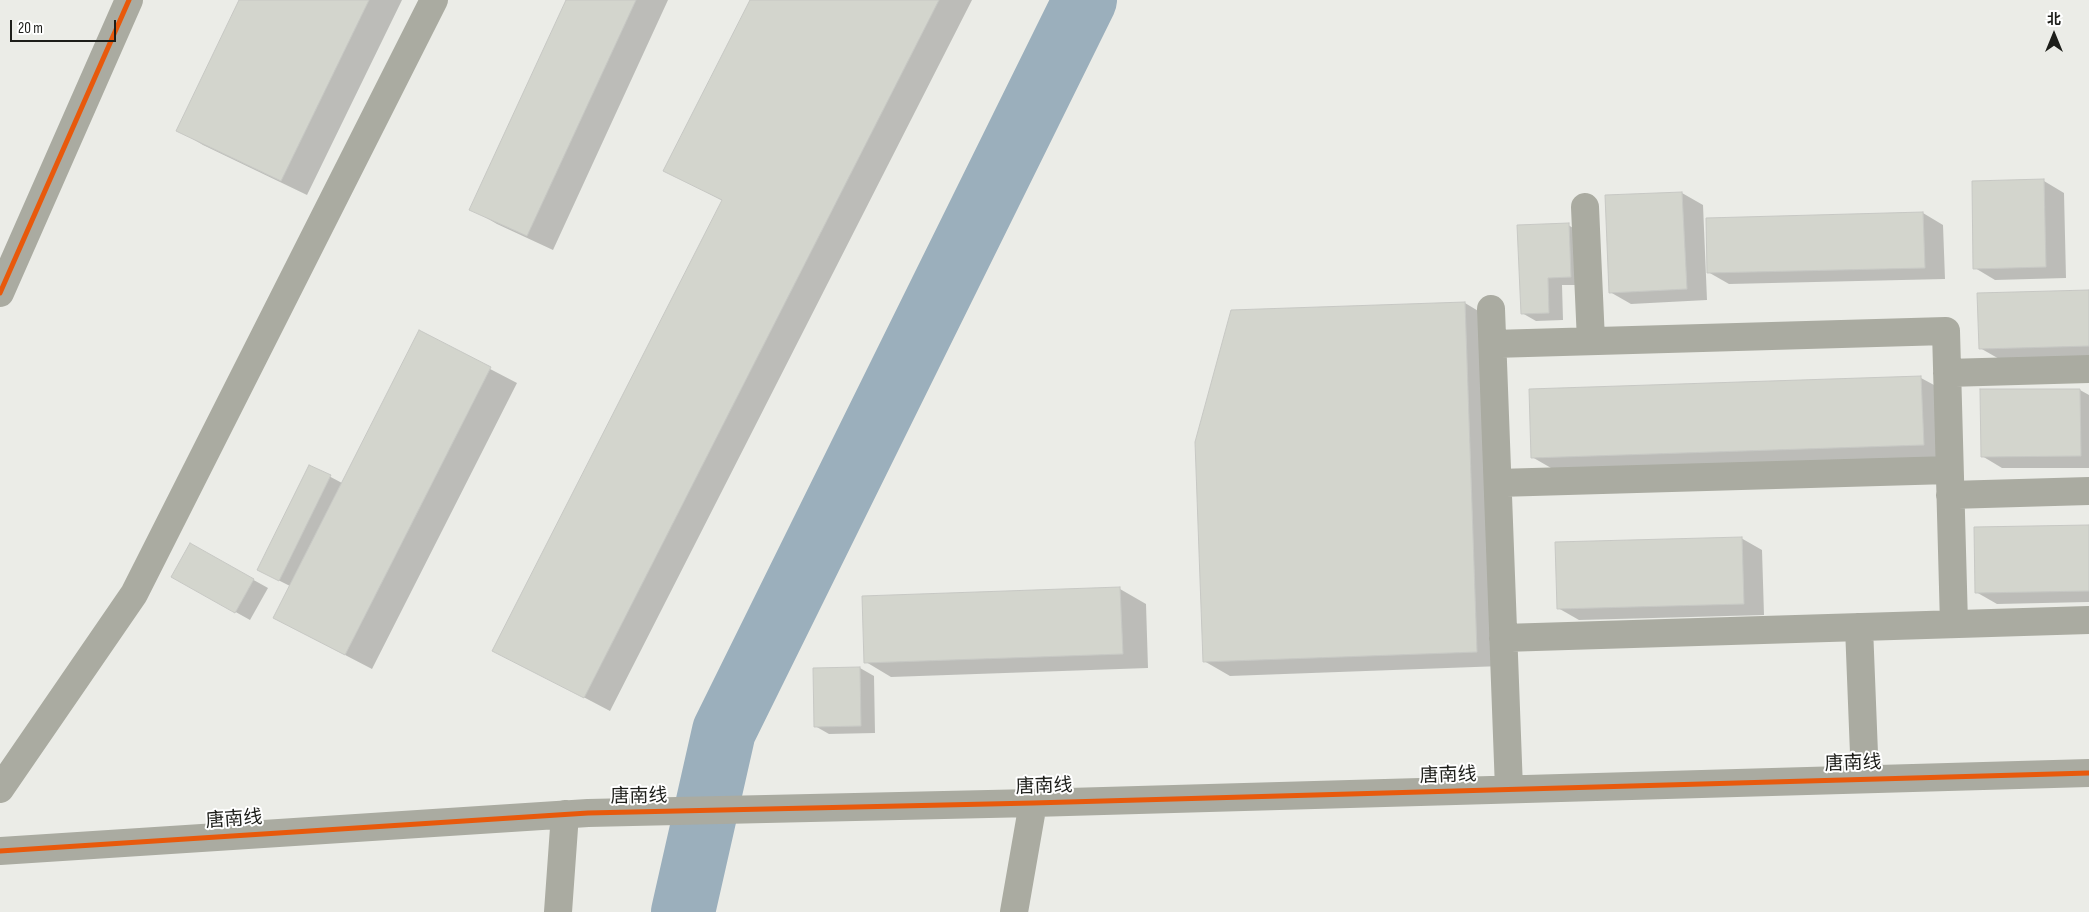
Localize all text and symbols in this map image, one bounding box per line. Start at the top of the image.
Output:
scale bar [12,10,119,42]
north arrow [2029,10,2079,60]
text: 北 [2047,11,2061,28]
text: 20 m [18,19,43,38]
street label: 唐南线 [1824,752,1882,776]
street label: 唐南线 [1419,764,1477,788]
street label: 唐南线 [1015,775,1073,799]
street label: 唐南线 [610,785,668,809]
street label: 唐南线 [205,807,263,833]

